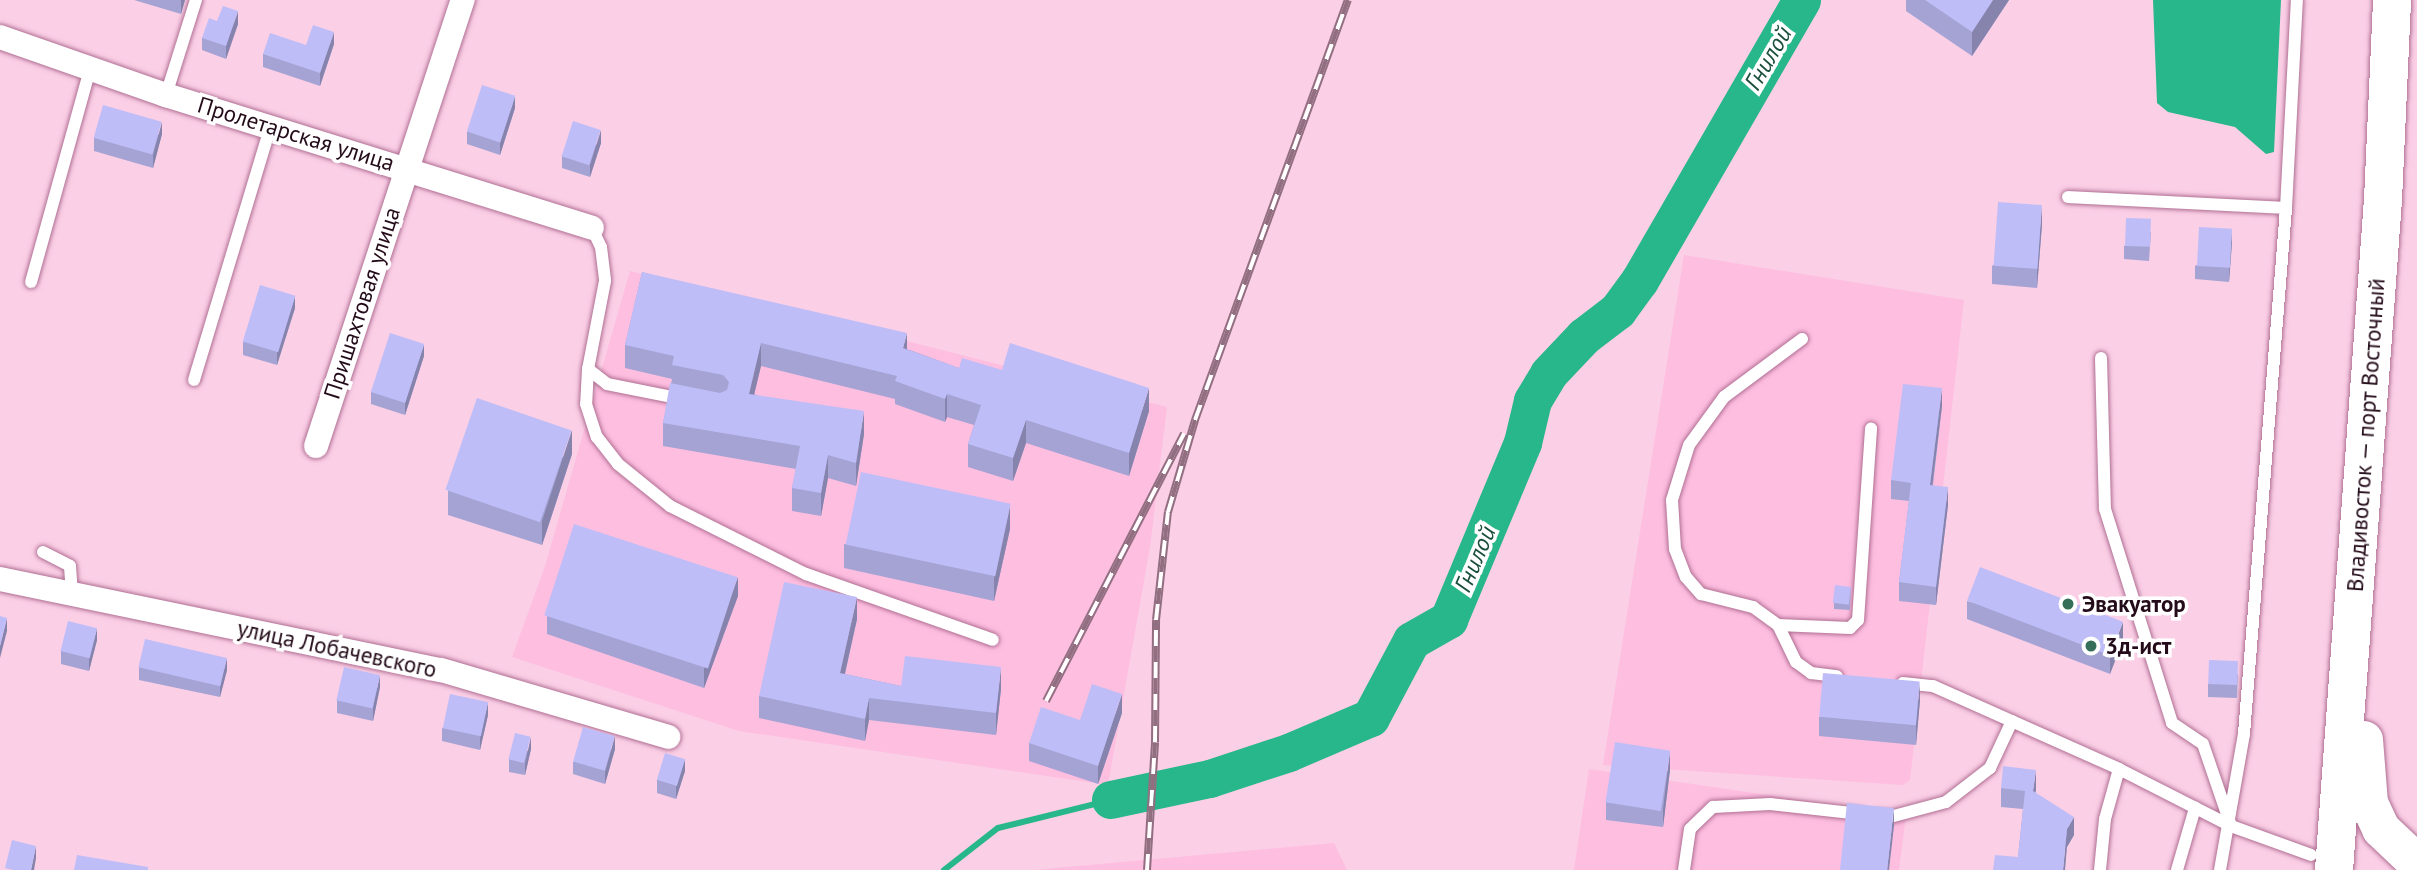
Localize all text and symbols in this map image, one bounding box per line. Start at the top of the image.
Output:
water label: Гнилой [1738,21,1798,95]
street label: Пролетарская улица [194,91,398,177]
street label: Пришахтовая улица [318,204,406,402]
street label: Владивосток — порт Восточный [2341,275,2391,595]
water label: Гнилой [1448,522,1502,596]
place label: Эвакуатор [2082,590,2186,618]
marker: Эвакуатор [2060,596,2076,612]
street label: улица Лобачевского [235,614,439,684]
place label: 3д-ист [2105,632,2171,660]
marker: 3д-ист [2083,638,2099,654]

